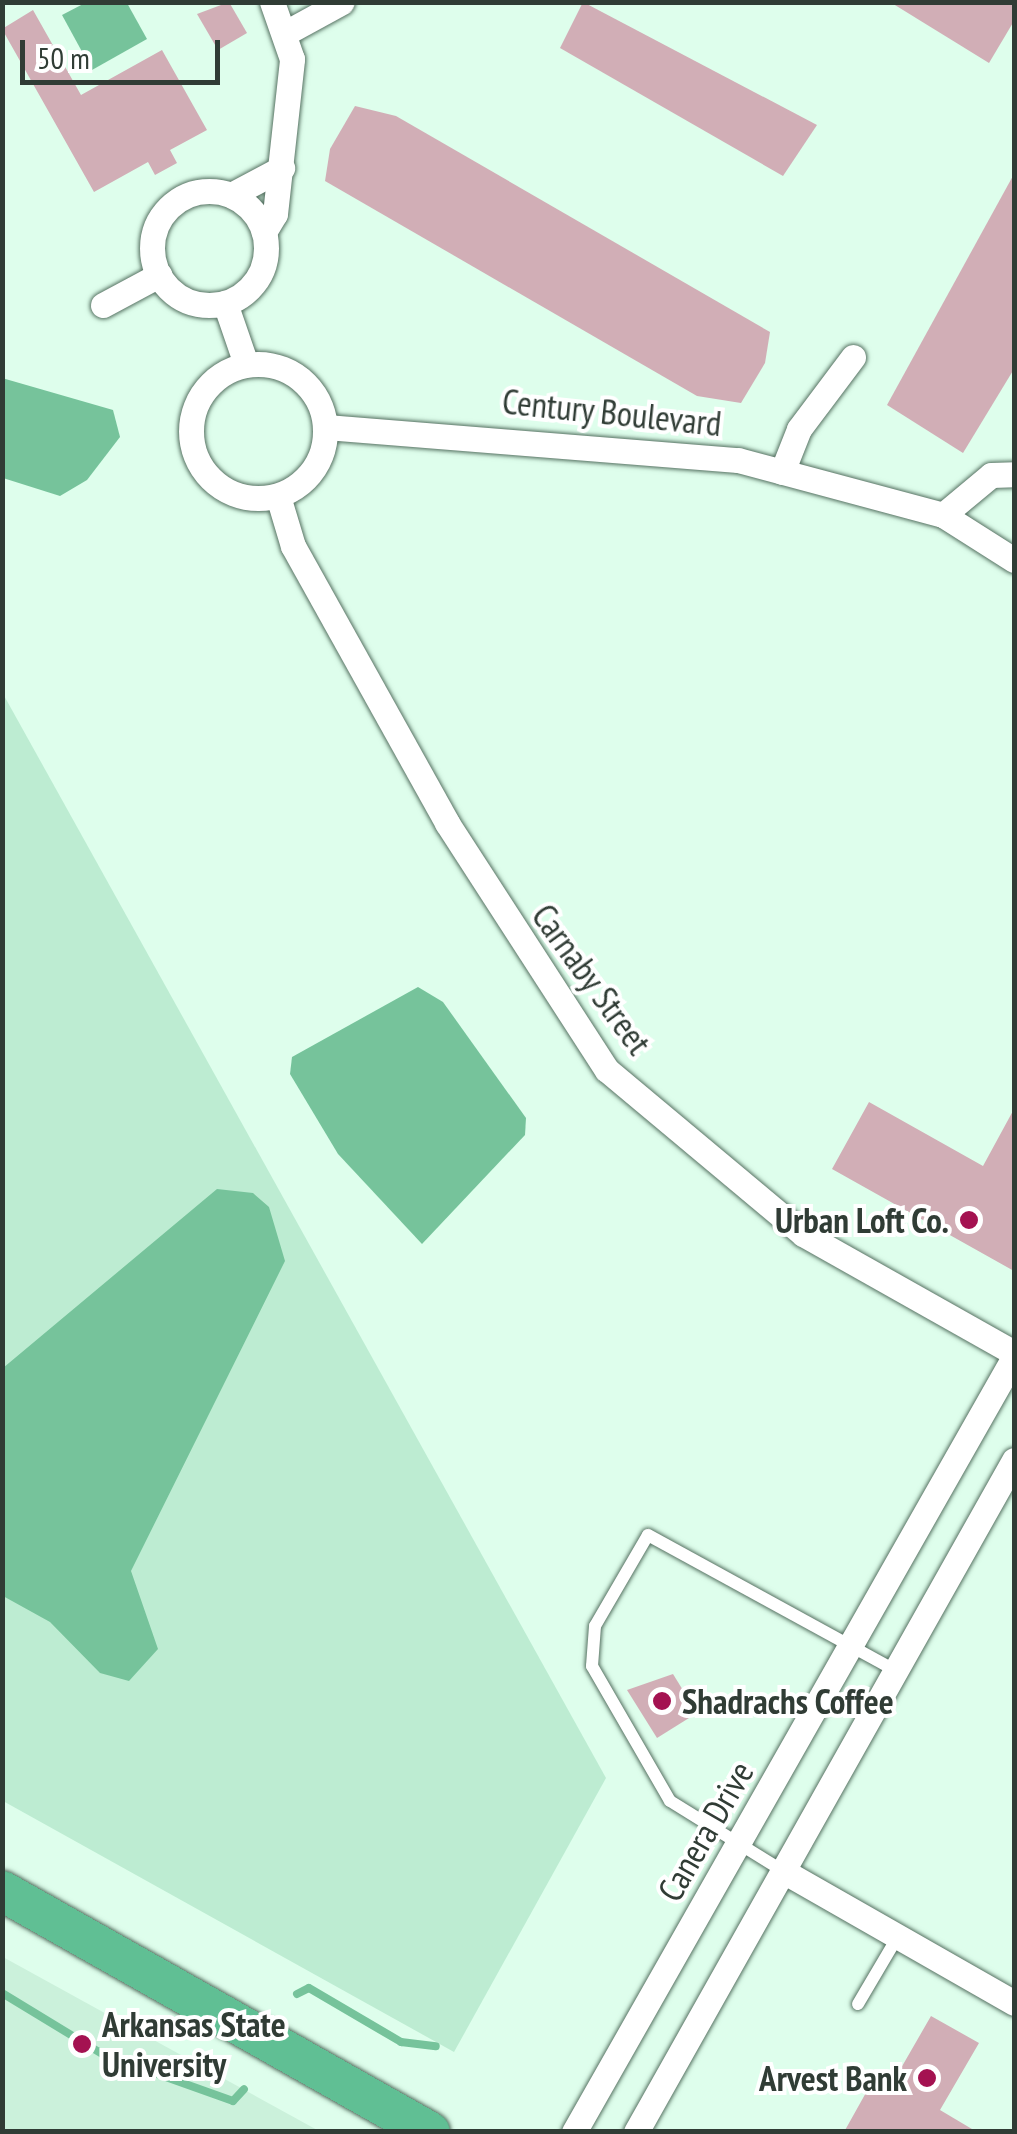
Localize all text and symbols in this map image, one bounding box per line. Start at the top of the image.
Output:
scale bar [25,20,225,82]
text: 50 m [37,38,90,77]
street label: Century Boulevard [500,380,724,444]
street label: Carnaby Street [523,895,661,1063]
place label: Urban Loft Co. [775,1199,949,1241]
marker: Urban Loft Co. [958,1209,980,1231]
place label: Shadrachs Coffee [682,1680,894,1722]
marker: Shadrachs Coffee [651,1690,673,1712]
street label: Canera Drive [648,1754,762,1908]
place label: Arkansas State University [102,2003,286,2085]
marker: Arkansas State University [71,2033,93,2055]
place label: Arvest Bank [759,2057,907,2099]
marker: Arvest Bank [916,2067,938,2089]

